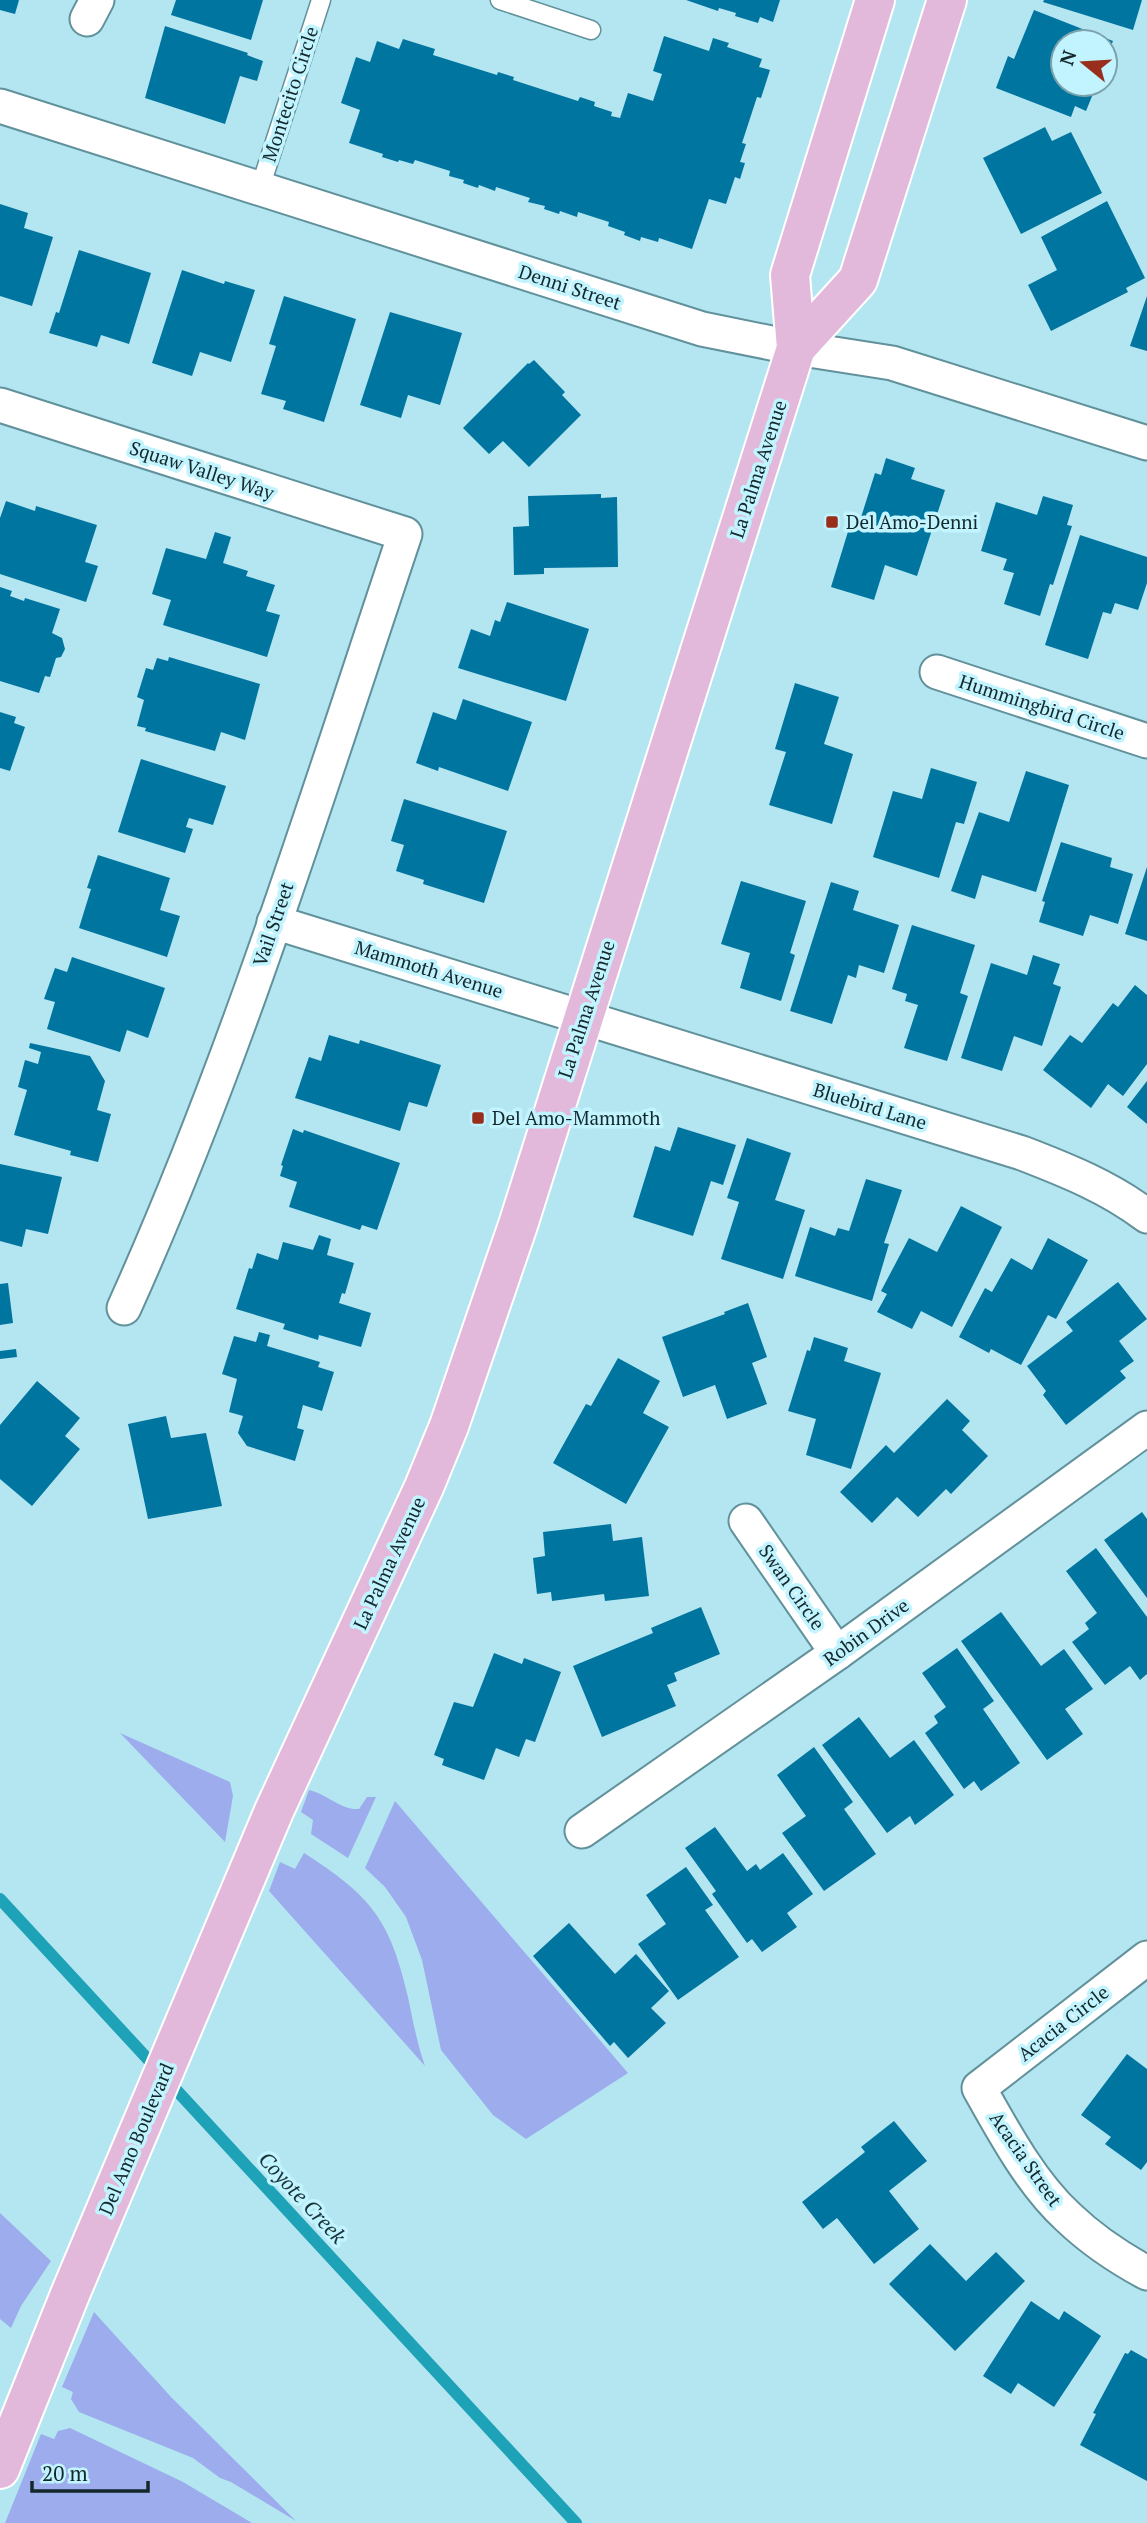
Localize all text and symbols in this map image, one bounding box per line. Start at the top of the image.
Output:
street label: Montecito Circle [256,23,323,165]
north arrow [1049,28,1119,98]
text: N [1053,46,1082,68]
street label: Denni Street [516,258,625,315]
street label: La Palma Avenue [723,397,792,541]
street label: Squaw Valley Way [127,434,278,505]
place label: Del Amo-Denni [846,509,978,534]
marker: Del Amo-Denni [824,514,840,530]
street label: Hummingbird Circle [956,668,1128,745]
street label: Vail Street [246,878,299,969]
street label: Mammoth Avenue [352,934,506,1003]
street label: La Palma Avenue [551,937,620,1081]
street label: Bluebird Lane [810,1076,930,1135]
place label: Del Amo-Mammoth [492,1105,660,1130]
marker: Del Amo-Mammoth [470,1110,486,1126]
street label: La Palma Avenue [347,1492,430,1633]
street label: Swan Circle [754,1539,831,1634]
street label: Robin Drive [818,1592,913,1671]
street label: Acacia Circle [1012,1979,1113,2066]
street label: Del Amo Boulevard [92,2059,179,2219]
street label: Acacia Street [985,2106,1068,2211]
water label: Coyote Creek [253,2145,353,2250]
scale bar [32,2450,147,2494]
text: 20 m [42,2459,88,2487]

